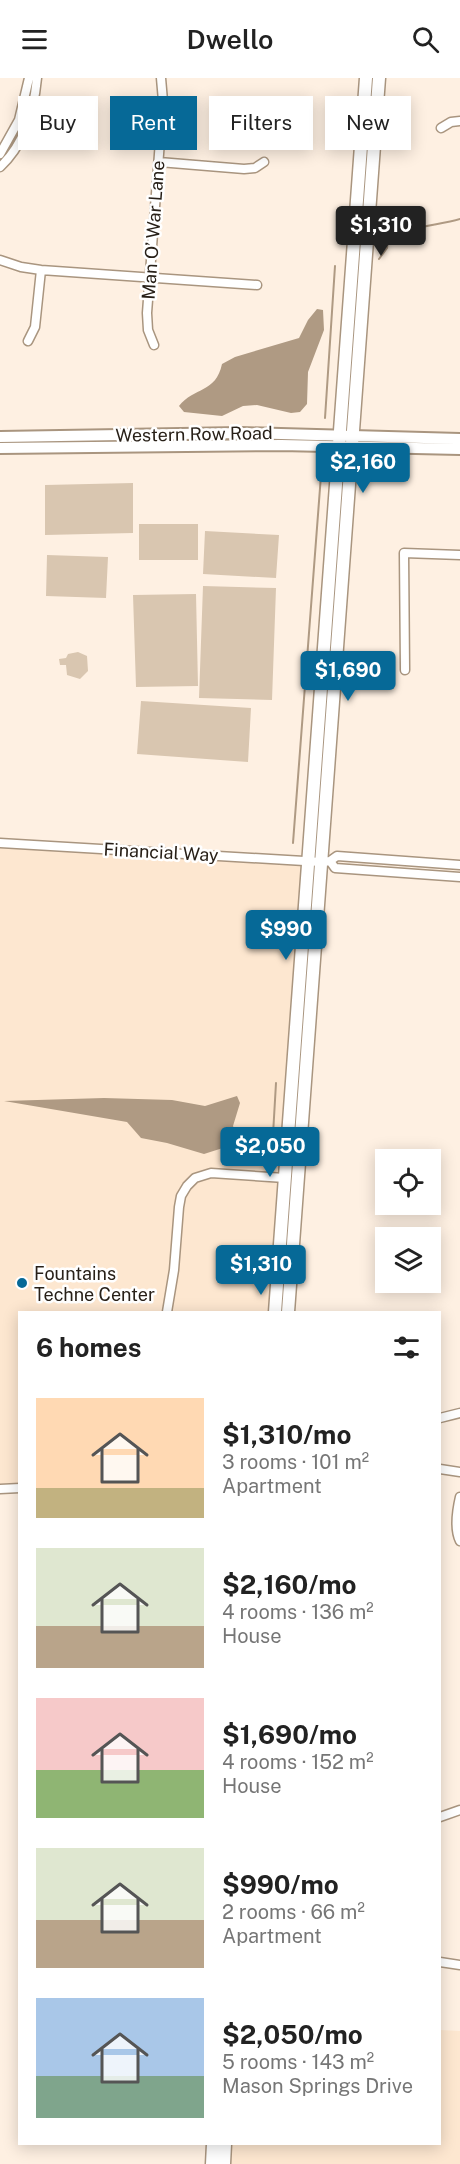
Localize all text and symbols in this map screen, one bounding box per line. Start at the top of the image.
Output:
icon: menu [18,23,51,56]
text: Dwello [187,23,273,55]
icon: search [409,23,442,56]
chip: Buy [18,96,98,150]
chip: Rent [110,96,197,150]
chip: Filters [209,96,313,150]
chip: New [325,96,411,150]
street label: Man O’ War Lane [138,160,168,300]
pin: $1,310 [332,206,430,257]
text: $1,310 [350,213,412,237]
street label: Western Row Road [115,422,273,446]
pin: $2,160 [314,443,412,494]
text: $2,160 [330,450,396,474]
pin: $1,690 [299,651,397,702]
text: $1,690 [315,658,381,682]
street label: Financial Way [103,839,219,866]
pin: $990 [250,910,322,961]
text: $990 [260,917,312,941]
pin: $2,050 [221,1127,319,1178]
text: $2,050 [234,1134,306,1158]
map controls [375,1149,441,1293]
button: locate [375,1149,441,1215]
button: layers [375,1227,441,1293]
pin: $1,310 [212,1245,310,1296]
text: $1,310 [230,1252,292,1276]
place label: Fountains Techne Center [34,1263,155,1305]
marker: Fountains Techne Center [15,1276,29,1290]
icon: filters [390,1331,423,1364]
text: 6 homes [36,1332,141,1363]
text: $1,310/mo [222,1419,351,1450]
icon: home [84,1422,156,1494]
text: 3 rooms · 101 m² [222,1450,369,1474]
text: Apartment [222,1474,322,1498]
text: $2,160/mo [222,1569,357,1600]
icon: home [84,1572,156,1644]
text: 4 rooms · 136 m² [222,1600,374,1624]
text: House [222,1624,282,1648]
text: $1,690/mo [222,1719,357,1750]
icon: home [84,1722,156,1794]
text: 4 rooms · 152 m² [222,1750,374,1774]
text: House [222,1774,282,1798]
text: $990/mo [222,1869,339,1900]
icon: home [84,1872,156,1944]
text: 2 rooms · 66 m² [222,1900,365,1924]
text: Apartment [222,1924,322,1948]
text: $2,050/mo [222,2019,363,2050]
icon: home [84,2022,156,2094]
text: 5 rooms · 143 m² [222,2050,374,2074]
text: Mason Springs Drive [222,2074,413,2098]

